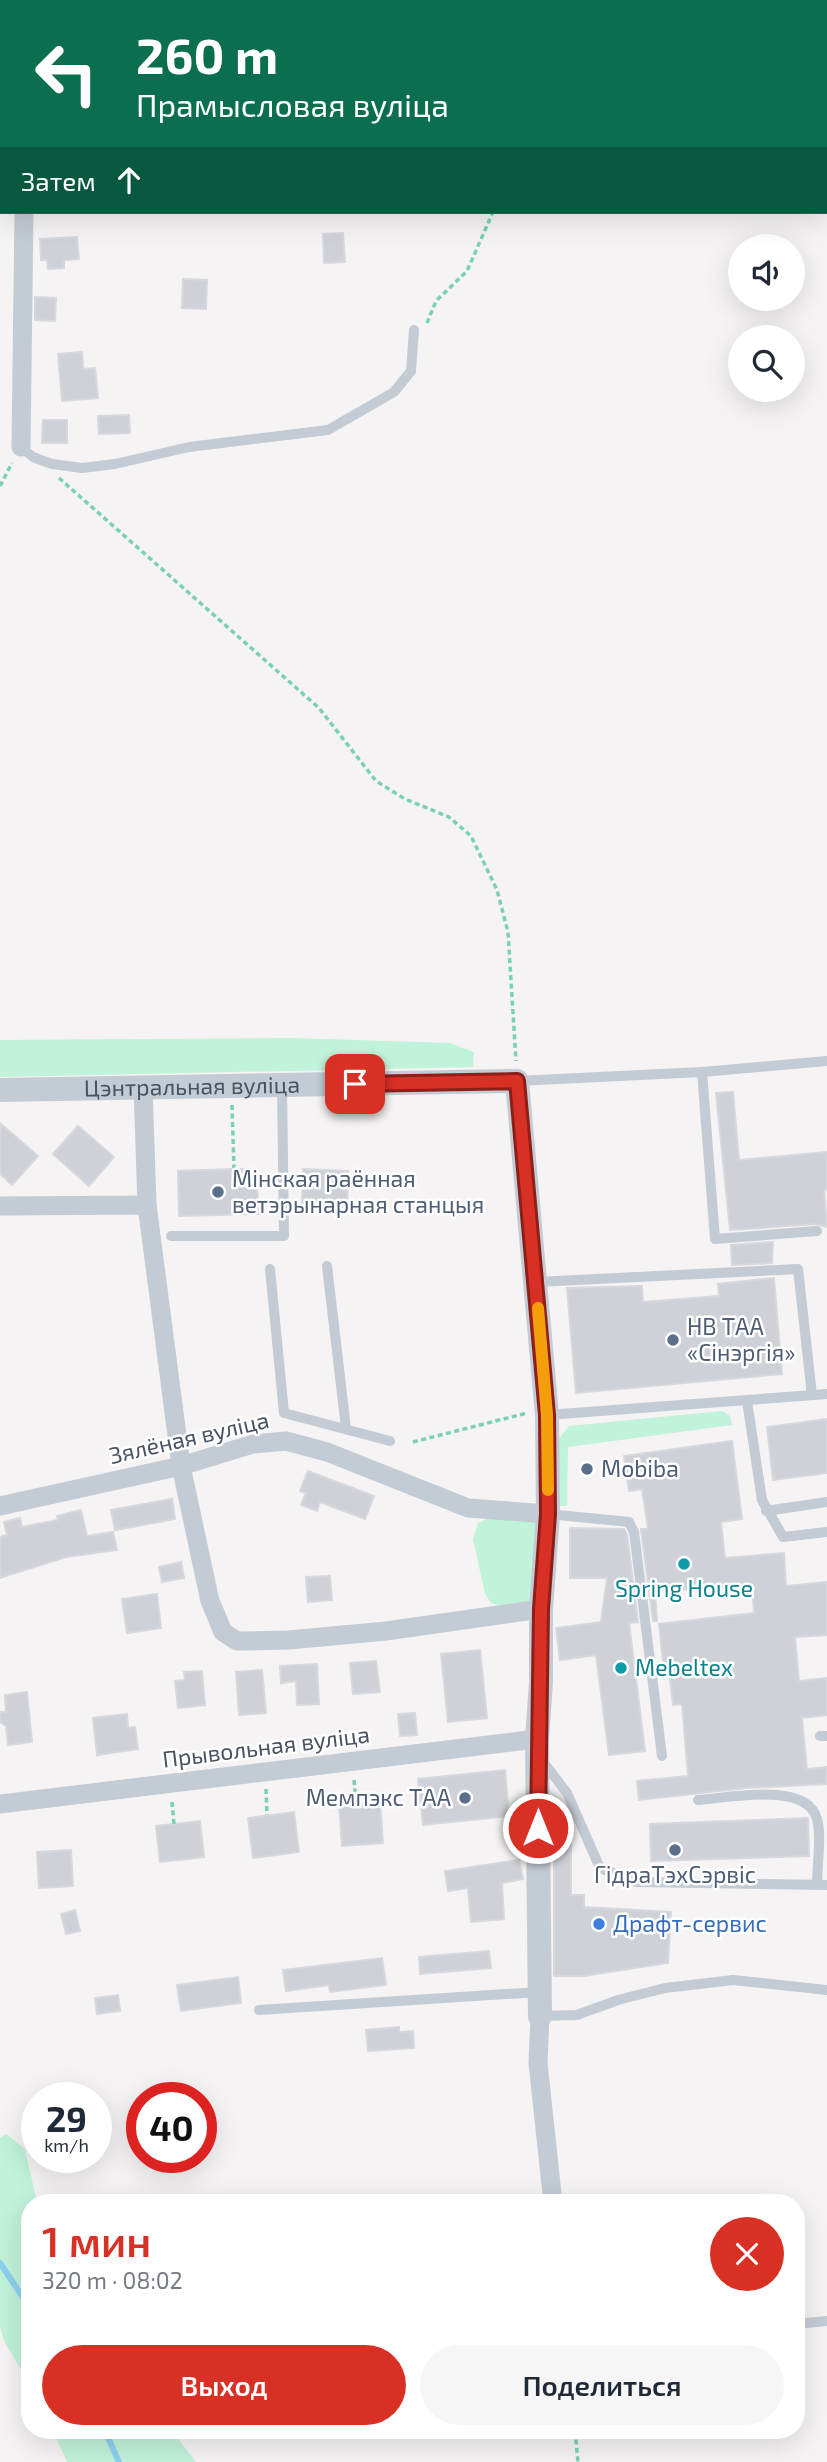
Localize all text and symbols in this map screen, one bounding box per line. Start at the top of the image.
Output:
text: 260 m [136,25,278,84]
icon: left [21,28,112,119]
text: Прамысловая вуліца [136,85,449,123]
icon: ahead [110,161,148,199]
text: Затем [21,165,96,196]
map controls [728,234,805,402]
button: sound [728,234,805,311]
button: search [728,325,805,402]
pin [325,1054,385,1114]
icon: arrive [336,1065,374,1103]
street label: Цэнтральная вуліца [84,1070,300,1102]
place label: Мінская раённая ветэрынарная станцыя [232,1164,484,1218]
marker: Мінская раённая ветэрынарная станцыя [210,1184,226,1200]
place label: НВ ТАА «Сінэргія» [687,1312,796,1366]
marker: НВ ТАА «Сінэргія» [665,1332,681,1348]
street label: Зялёная вуліца [106,1405,272,1470]
place label: Mobiba [601,1454,679,1482]
marker: Mobiba [579,1461,595,1477]
marker: Spring House [676,1556,692,1572]
place label: Spring House [615,1574,753,1602]
place label: Mebeltex [635,1653,733,1681]
marker: Mebeltex [613,1660,629,1676]
street label: Прывольная вуліца [161,1719,371,1774]
place label: Мемпэкс ТАА [306,1783,452,1811]
marker: Мемпэкс ТАА [457,1790,473,1806]
position arrow [501,1791,575,1865]
marker: ГідраТэхСэрвіс [667,1842,683,1858]
place label: ГідраТэхСэрвіс [594,1860,756,1888]
place label: Драфт-сервис [613,1909,767,1937]
marker: Драфт-сервис [591,1916,607,1932]
speed limit sign: 40 [126,2082,217,2173]
text: 29 [46,2097,87,2139]
text: km/h [44,2134,89,2156]
text: 1 мин [42,2215,151,2265]
button: close [710,2217,784,2291]
text: 320 m · 08:02 [42,2266,183,2294]
button: Выход [42,2345,406,2425]
button: Поделиться [420,2345,784,2425]

